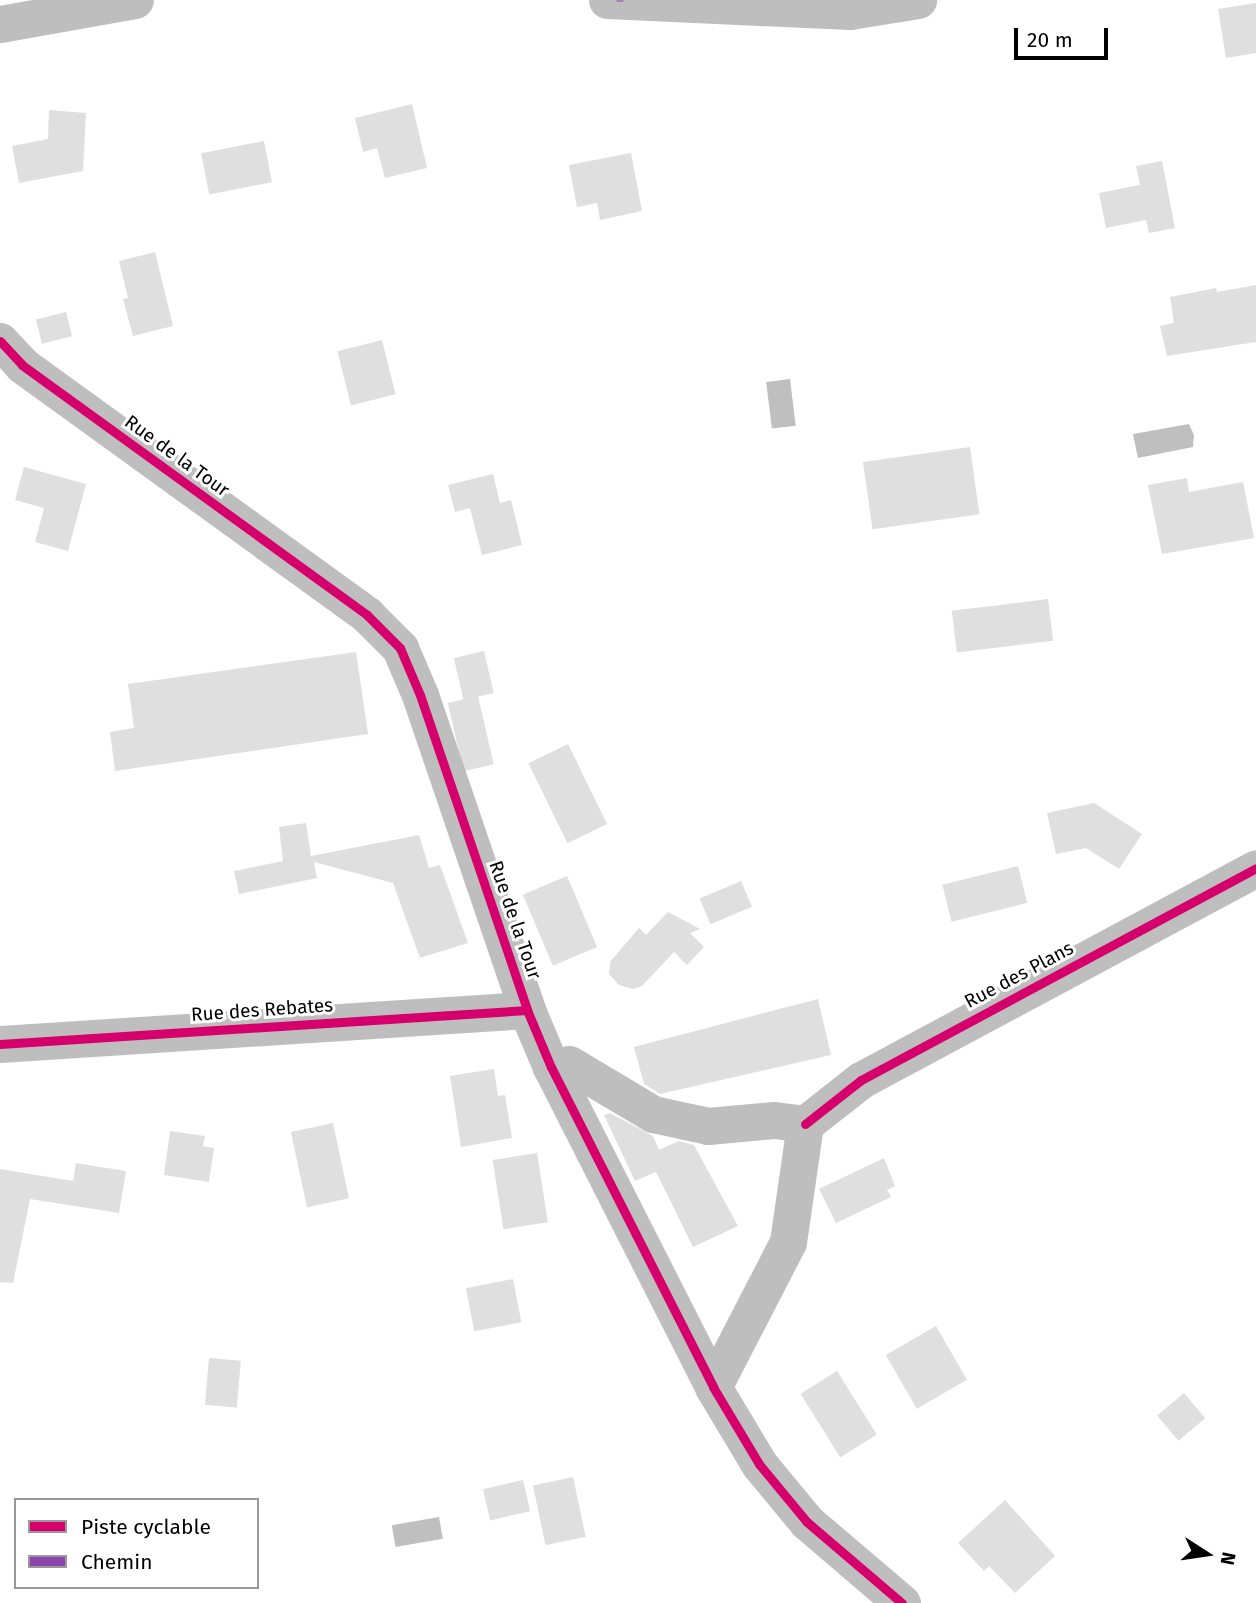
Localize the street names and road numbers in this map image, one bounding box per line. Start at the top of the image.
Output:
street label: Rue de la Tour [120,410,234,502]
street label: Rue de la Tour [484,858,546,982]
street label: Rue des Plans [961,937,1077,1013]
street label: Rue des Rebates [190,994,334,1026]

